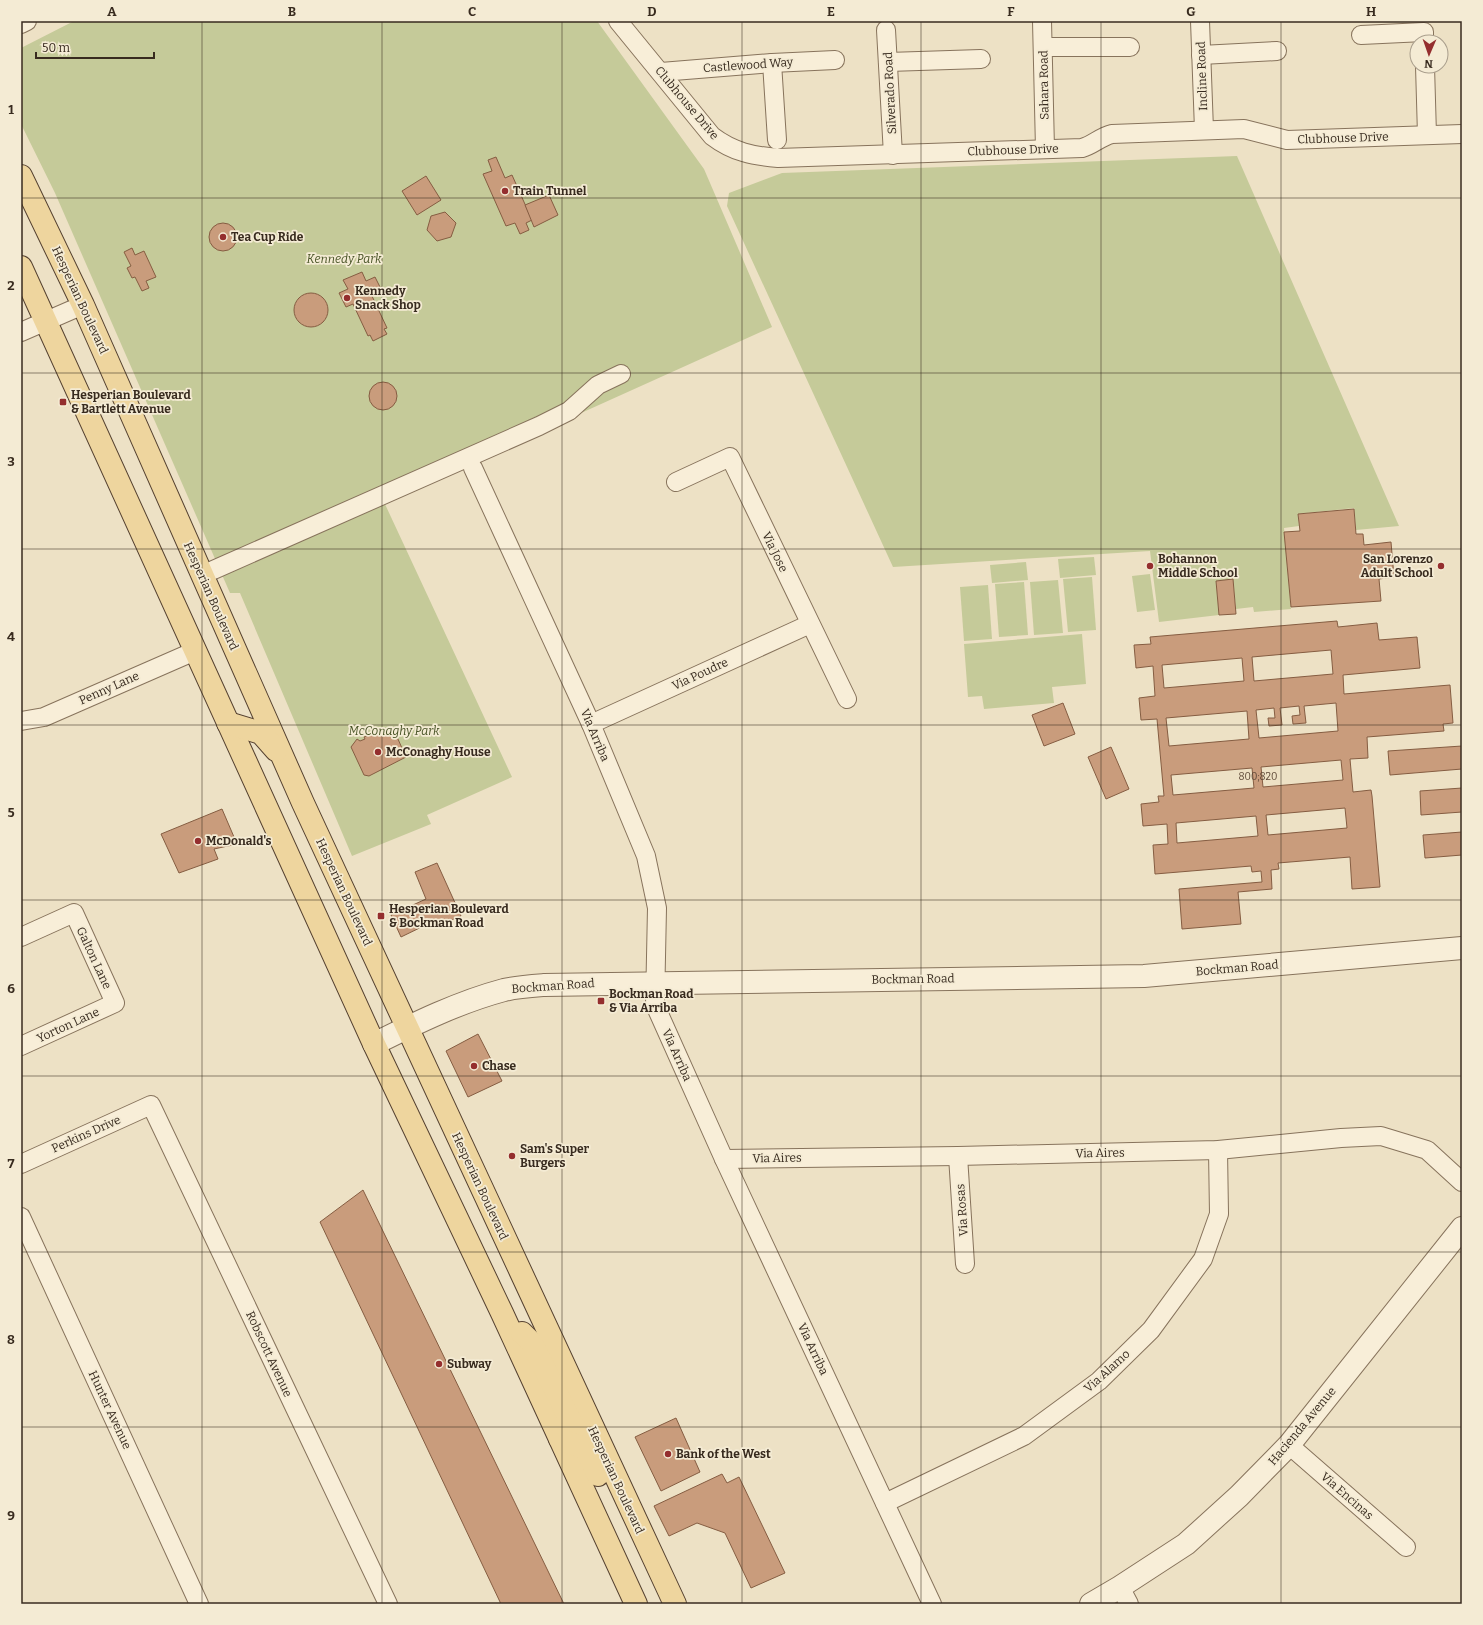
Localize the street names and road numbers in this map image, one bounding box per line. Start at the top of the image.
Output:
street label: Incline Road [1194,41,1210,111]
street label: Sahara Road [1036,50,1052,120]
street label: Silverado Road [881,51,899,135]
street label: Castlewood Way [702,55,794,75]
street label: Clubhouse Drive [652,64,722,142]
street label: Clubhouse Drive [1297,129,1389,147]
street label: Clubhouse Drive [967,141,1059,159]
street label: Hesperian Boulevard [49,244,111,356]
street label: Via Jose [759,530,791,574]
street label: Hesperian Boulevard [181,540,241,652]
street label: Via Poudre [670,655,730,693]
street label: Penny Lane [77,669,141,707]
street label: Via Arriba [578,707,613,764]
street label: Hesperian Boulevard [313,836,375,948]
street label: Galton Lane [73,925,115,991]
street label: Bockman Road [1195,957,1279,979]
street label: Bockman Road [871,971,955,987]
street label: Bockman Road [511,976,595,996]
street label: Yorton Lane [35,1004,101,1046]
street label: Via Arriba [659,1027,695,1084]
street label: Perkins Drive [49,1113,123,1155]
street label: Hesperian Boulevard [449,1130,511,1242]
street label: Via Aires [1075,1146,1125,1160]
street label: Via Aires [752,1151,802,1165]
street label: Via Rosas [953,1183,971,1237]
street label: Robscott Avenue [243,1309,295,1399]
street label: Via Arriba [795,1321,831,1378]
street label: Via Alamo [1081,1347,1133,1395]
street label: Hunter Avenue [86,1368,134,1452]
street label: Hacienda Avenue [1265,1384,1339,1468]
street label: Hesperian Boulevard [585,1424,647,1536]
street label: Via Encinas [1318,1470,1376,1523]

